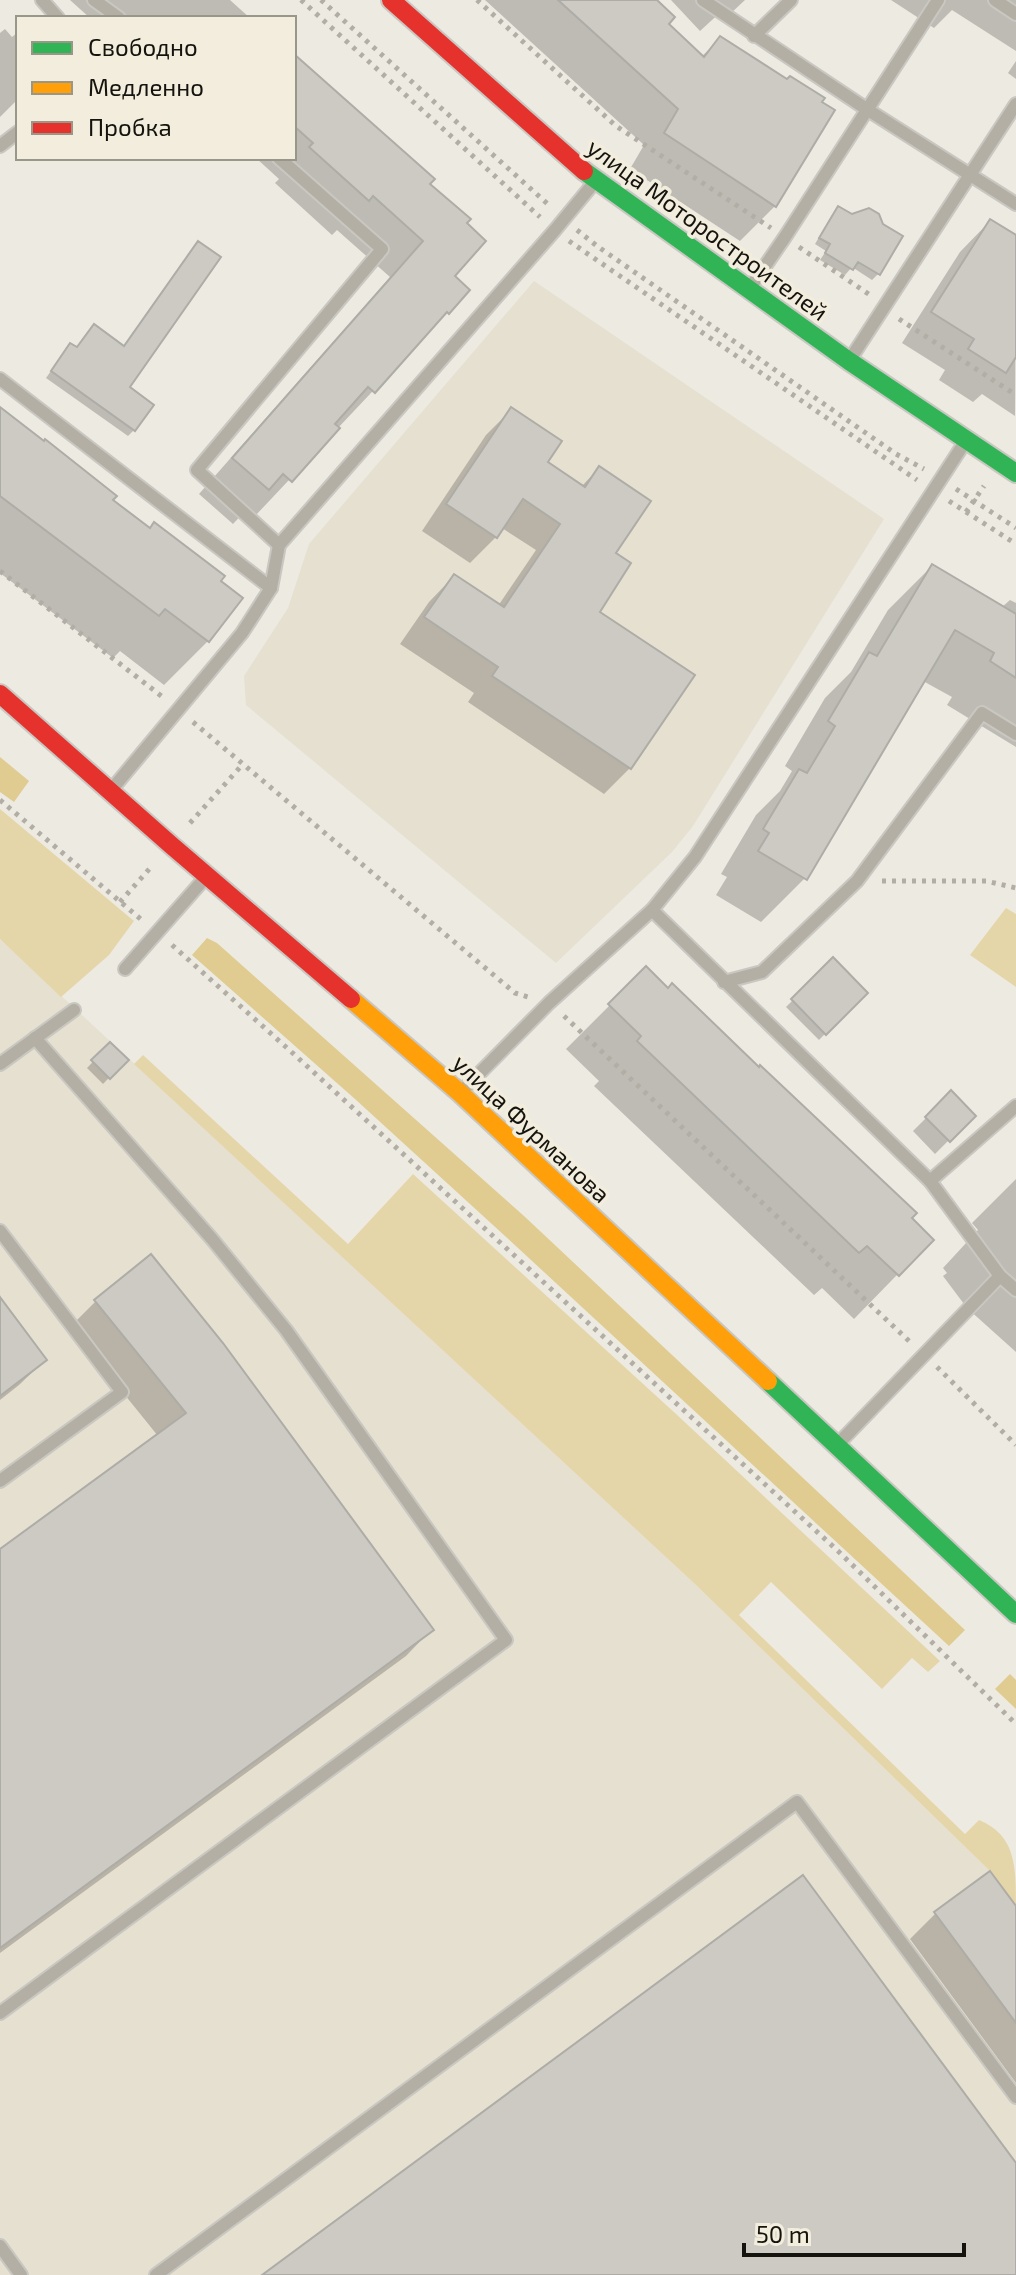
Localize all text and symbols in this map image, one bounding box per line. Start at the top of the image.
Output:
legend [16,16,296,160]
text: Свободно [88,32,198,61]
text: Медленно [88,72,204,101]
text: Пробка [88,112,172,141]
street label: улица Моторостроителей [581,132,834,327]
street label: улица Фурманова [447,1048,617,1209]
scale bar [744,2207,964,2257]
text: 50 m [756,2219,810,2248]

